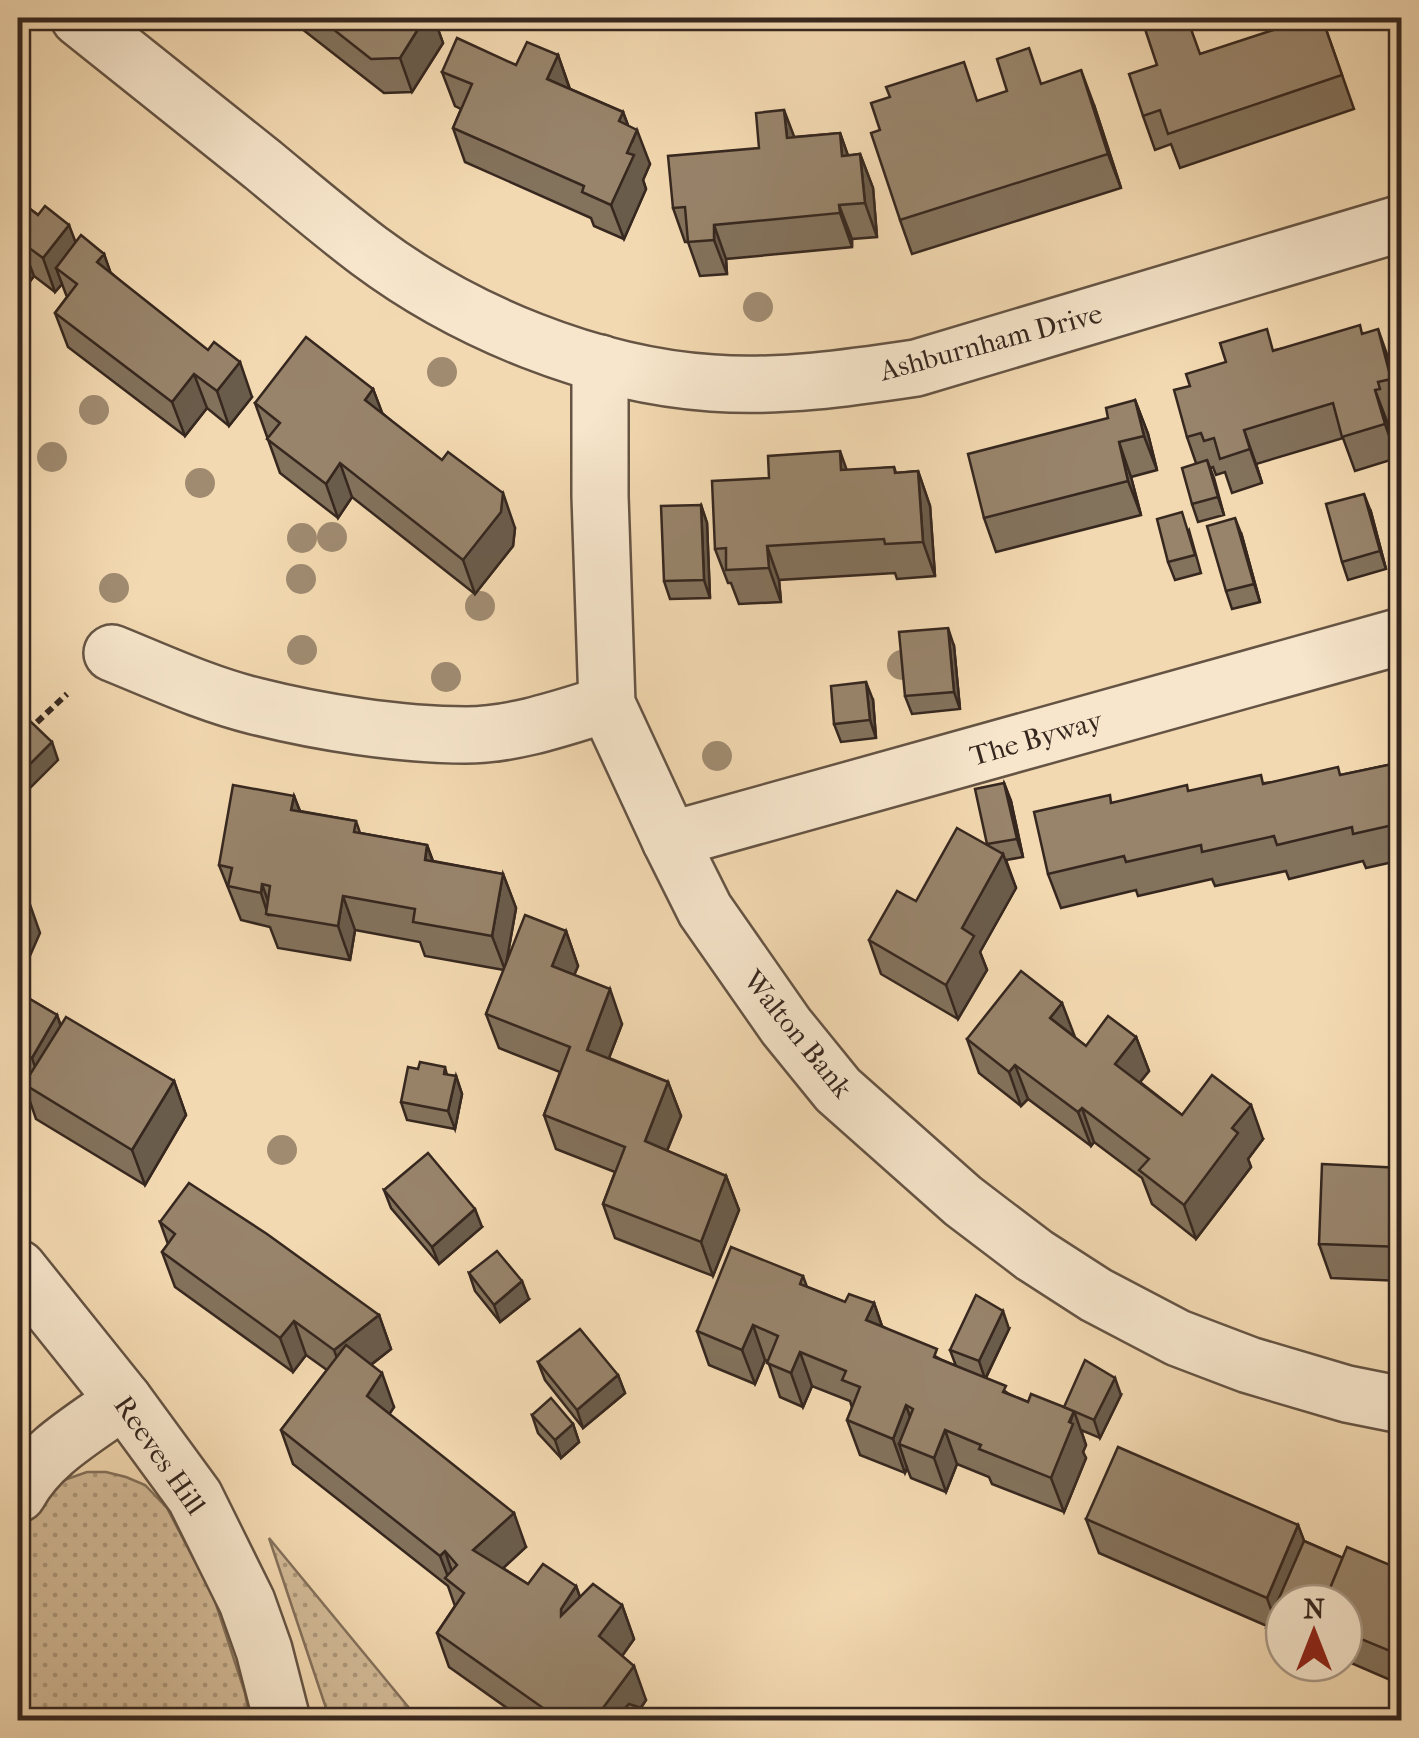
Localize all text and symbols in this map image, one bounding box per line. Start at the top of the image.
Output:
street label: Ashburnham Drive [875,296,1106,388]
street label: The Byway [966,703,1107,773]
street label: Walton Bank [736,963,860,1105]
street label: Reeves Hill [107,1389,213,1521]
north arrow [1264,1583,1364,1683]
text: N [1303,1592,1325,1625]

